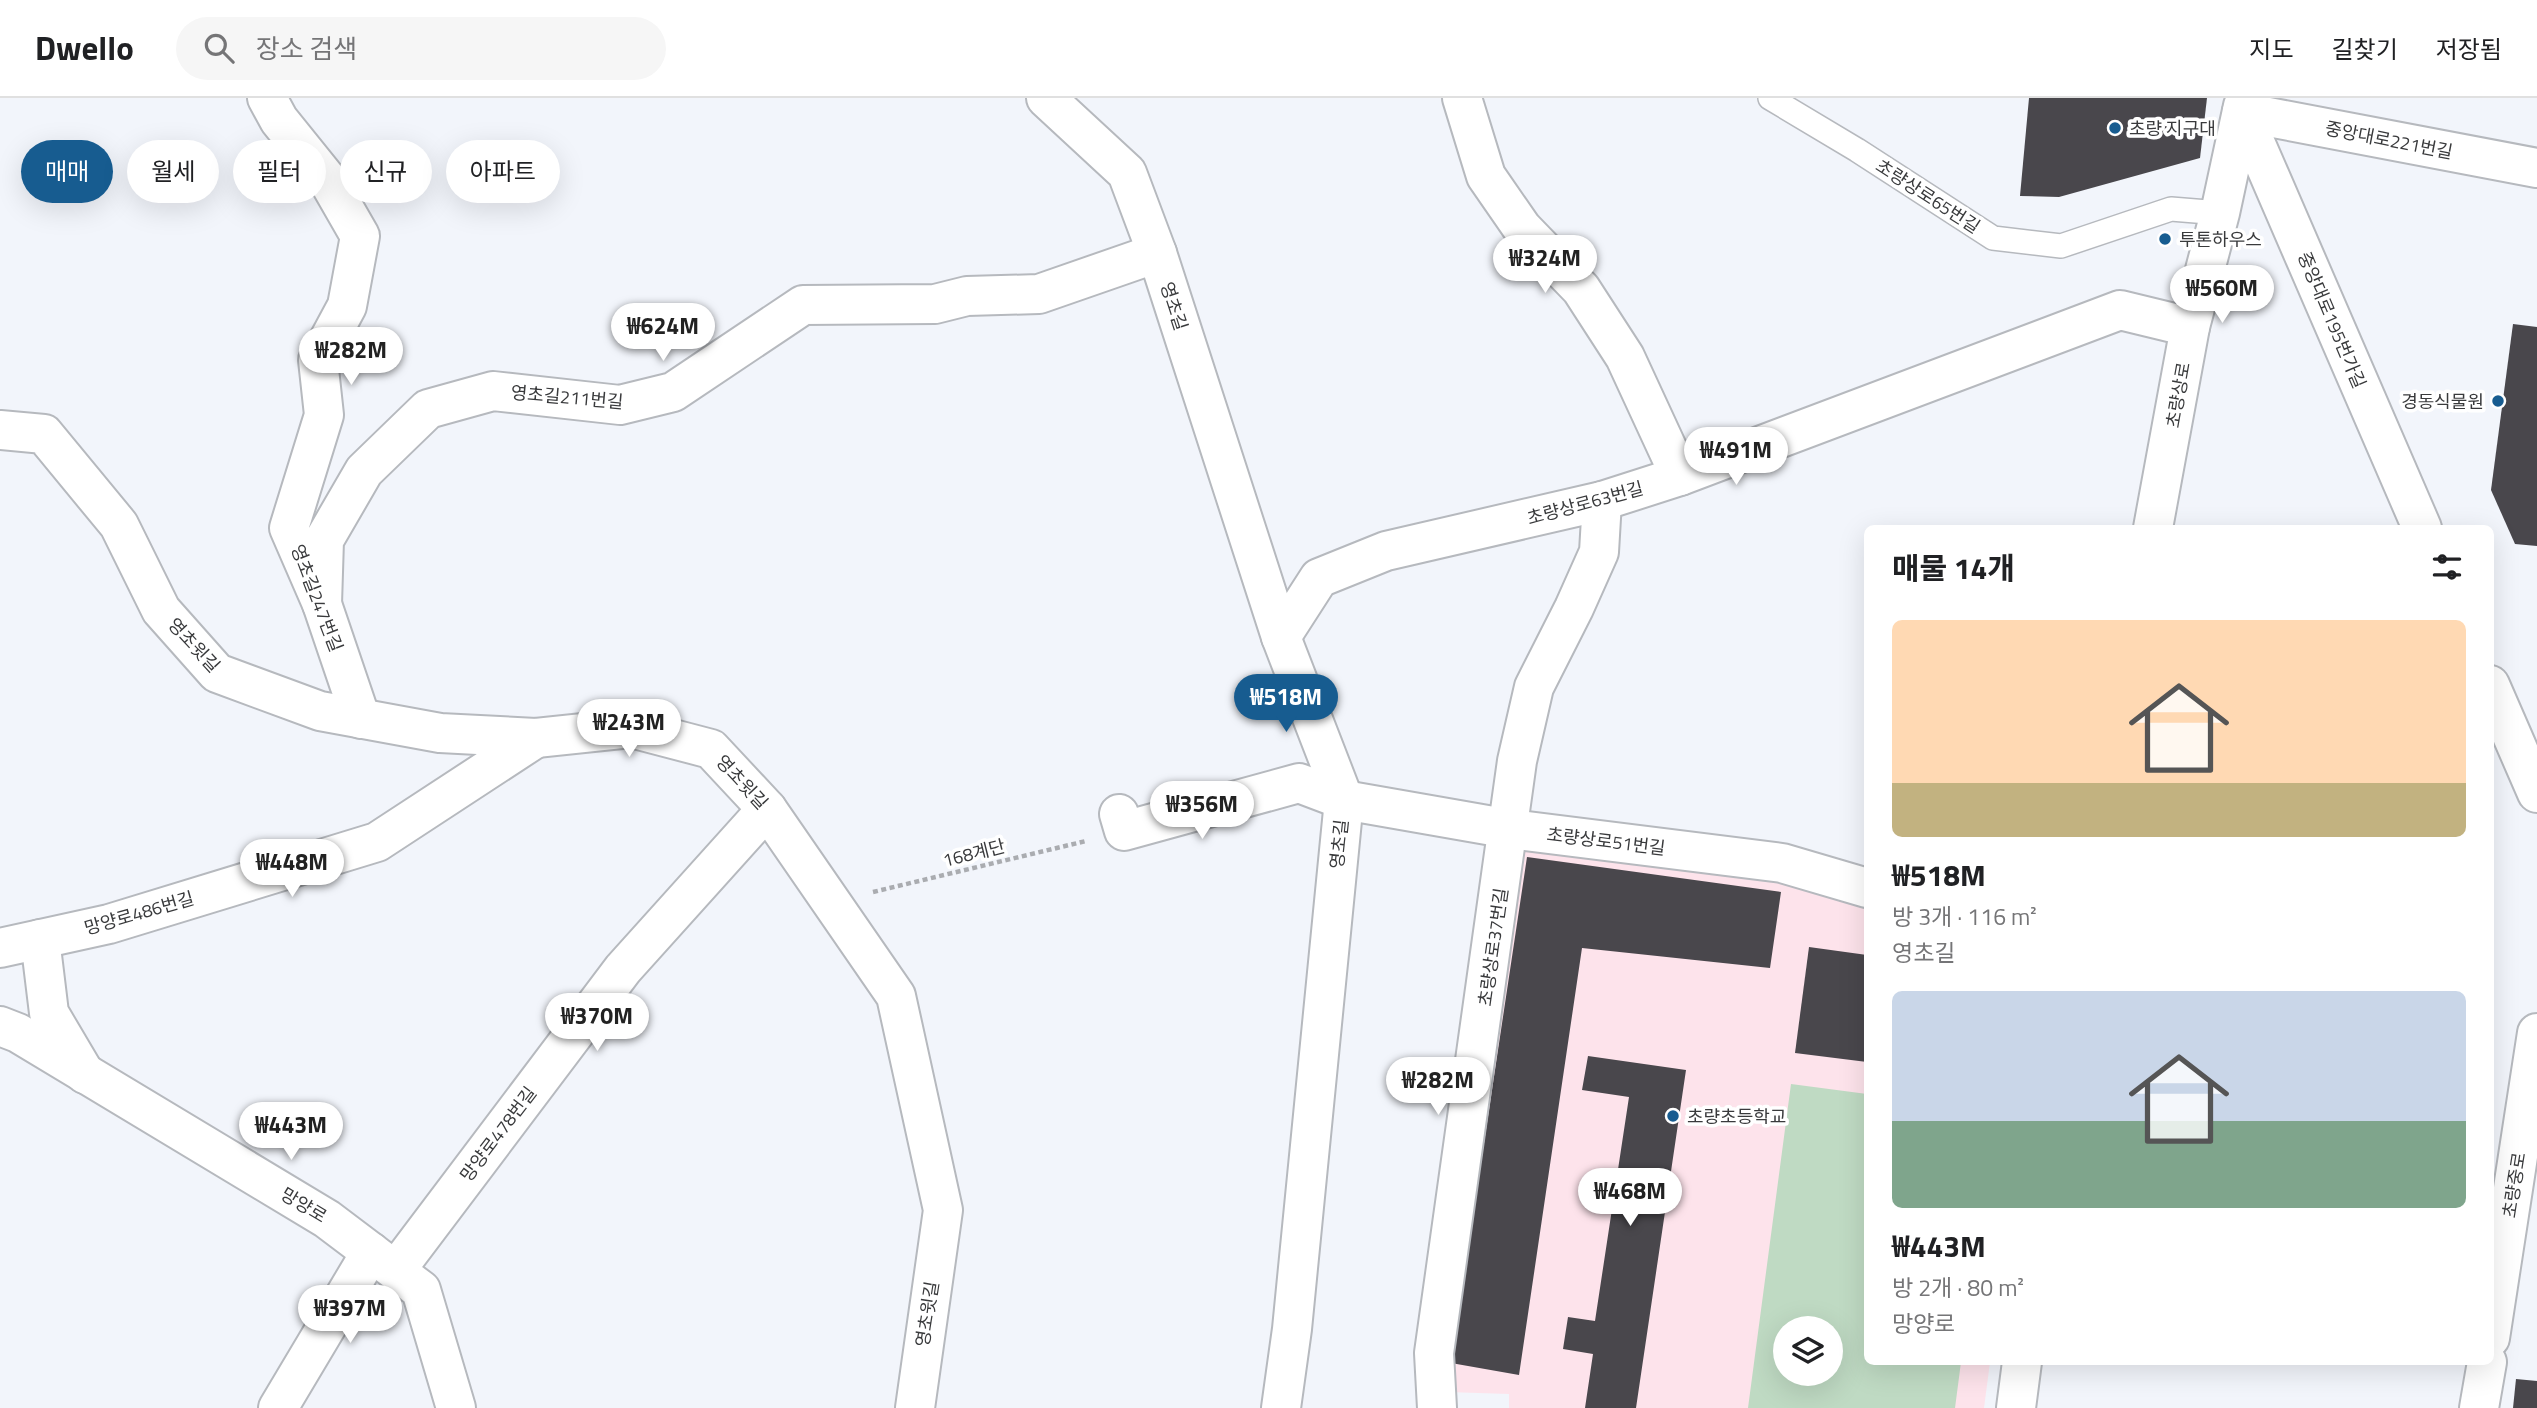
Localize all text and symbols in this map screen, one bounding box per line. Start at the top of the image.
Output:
search box [176,17,666,80]
text: Dwello [35,23,134,73]
icon: search [200,29,238,67]
text: 장소 검색 [256,29,357,68]
text: 지도 [2249,31,2294,67]
text: 길찾기 [2332,31,2398,67]
text: 저장됨 [2436,31,2502,67]
street label: 중앙대로221번길 [2323,114,2455,166]
place label: 초량 지구대 [2129,115,2216,142]
marker: 초량 지구대 [2107,120,2123,136]
chip: 매매 [21,140,113,203]
chip: 월세 [127,140,219,203]
chip: 필터 [233,140,326,203]
chip: 신규 [340,140,432,203]
chip: 아파트 [446,140,560,203]
street label: 초량상로65번길 [1871,152,1985,240]
place label: 투톤하우스 [2179,226,2262,253]
marker: 투톤하우스 [2157,231,2173,247]
pin: ₩324M [1496,236,1594,295]
text: ₩324M [1509,240,1581,275]
street label: 중앙대로195번가길 [2291,247,2373,393]
pin: ₩560M [2173,266,2271,325]
text: ₩560M [2186,270,2258,305]
street label: 영초길 [1153,278,1195,334]
pin: ₩624M [614,303,712,363]
text: ₩624M [627,308,699,343]
pin: ₩282M [302,328,400,387]
text: ₩282M [315,332,387,367]
street label: 초량상로 [2159,360,2197,430]
street label: 영초길211번길 [510,379,624,415]
place label: 경동식물원 [2401,388,2484,415]
marker: 경동식물원 [2490,393,2506,409]
pin: ₩491M [1687,428,1785,487]
text: ₩491M [1700,432,1772,467]
street label: 초량상로63번길 [1524,474,1646,532]
street label: 영초길247번길 [284,540,350,656]
text: 매물 14개 [1892,545,2015,591]
icon: filters [2428,548,2466,586]
street label: 영초윗길 [162,612,226,678]
icon: home [2116,665,2242,791]
pin: ₩518M [1237,674,1335,734]
text: ₩518M [1250,679,1322,714]
pin: ₩243M [580,700,678,759]
text: ₩243M [593,704,665,739]
street label: 영초윗길 [710,749,774,815]
pin: ₩356M [1153,782,1251,841]
text: ₩356M [1166,786,1238,821]
street label: 영초길 [1323,818,1355,870]
street label: 초량상로51번길 [1545,820,1667,862]
street label: 168계단 [940,832,1008,874]
pin: ₩448M [243,840,341,899]
text: ₩448M [256,844,328,879]
text: ₩518M [1892,852,1986,898]
street label: 망양로486번길 [81,884,197,942]
street label: 초량상로37번길 [1471,886,1515,1008]
text: 방 3개 · 116 m² [1892,899,2037,934]
text: 영초길 [1892,935,1955,970]
pin: ₩370M [548,993,646,1053]
text: ₩370M [561,998,633,1033]
icon: home [2116,1036,2242,1162]
pin: ₩282M [1389,1058,1487,1117]
text: ₩282M [1402,1062,1474,1097]
street label: 망양로478번길 [453,1081,543,1187]
pin: ₩443M [242,1102,340,1162]
place label: 초량초등학교 [1687,1103,1786,1130]
text: ₩443M [255,1107,327,1142]
marker: 초량초등학교 [1665,1108,1681,1124]
street label: 초량중로 [2495,1150,2533,1220]
pin: ₩468M [1581,1168,1679,1228]
text: ₩468M [1594,1173,1666,1208]
street label: 망양로 [276,1181,332,1229]
text: ₩443M [1892,1223,1986,1269]
text: 방 2개 · 80 m² [1892,1270,2024,1305]
street label: 영초윗길 [908,1279,946,1349]
pin: ₩397M [301,1286,399,1345]
text: ₩397M [314,1290,386,1325]
text: 망양로 [1892,1306,1955,1341]
map controls [1773,1316,1843,1386]
button: layers [1773,1316,1843,1386]

